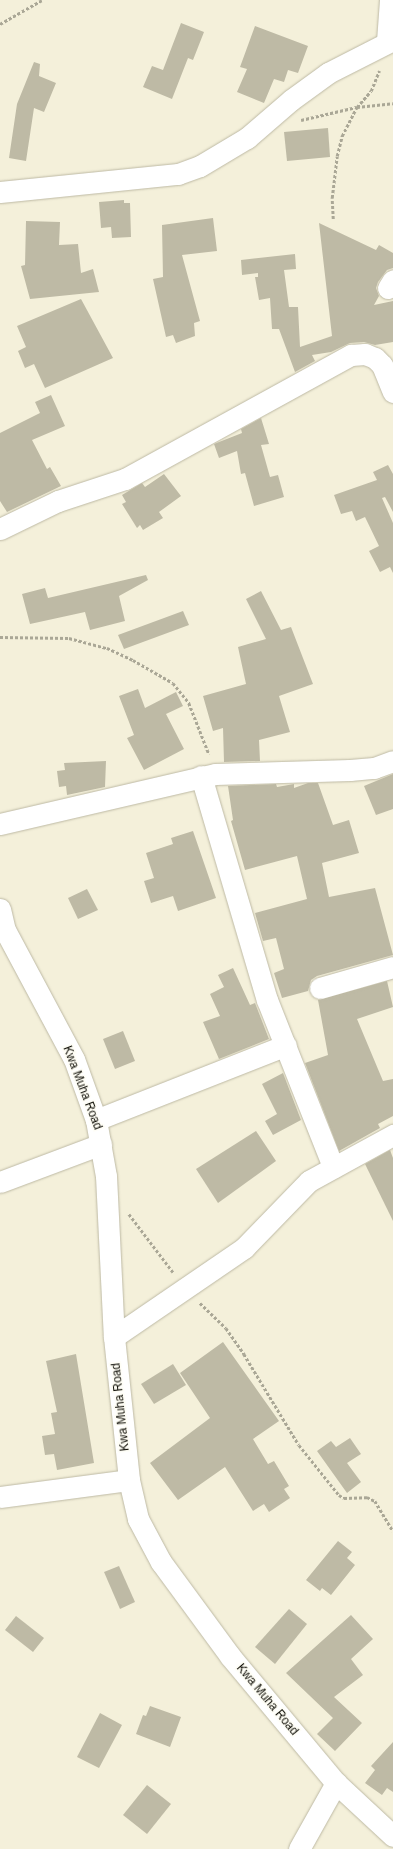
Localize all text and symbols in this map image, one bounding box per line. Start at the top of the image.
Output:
street label: Kwa Muha Road [59,1044,105,1132]
street label: Kwa Muha Road [109,1362,133,1452]
street label: Kwa Muha Road [233,1661,301,1739]

